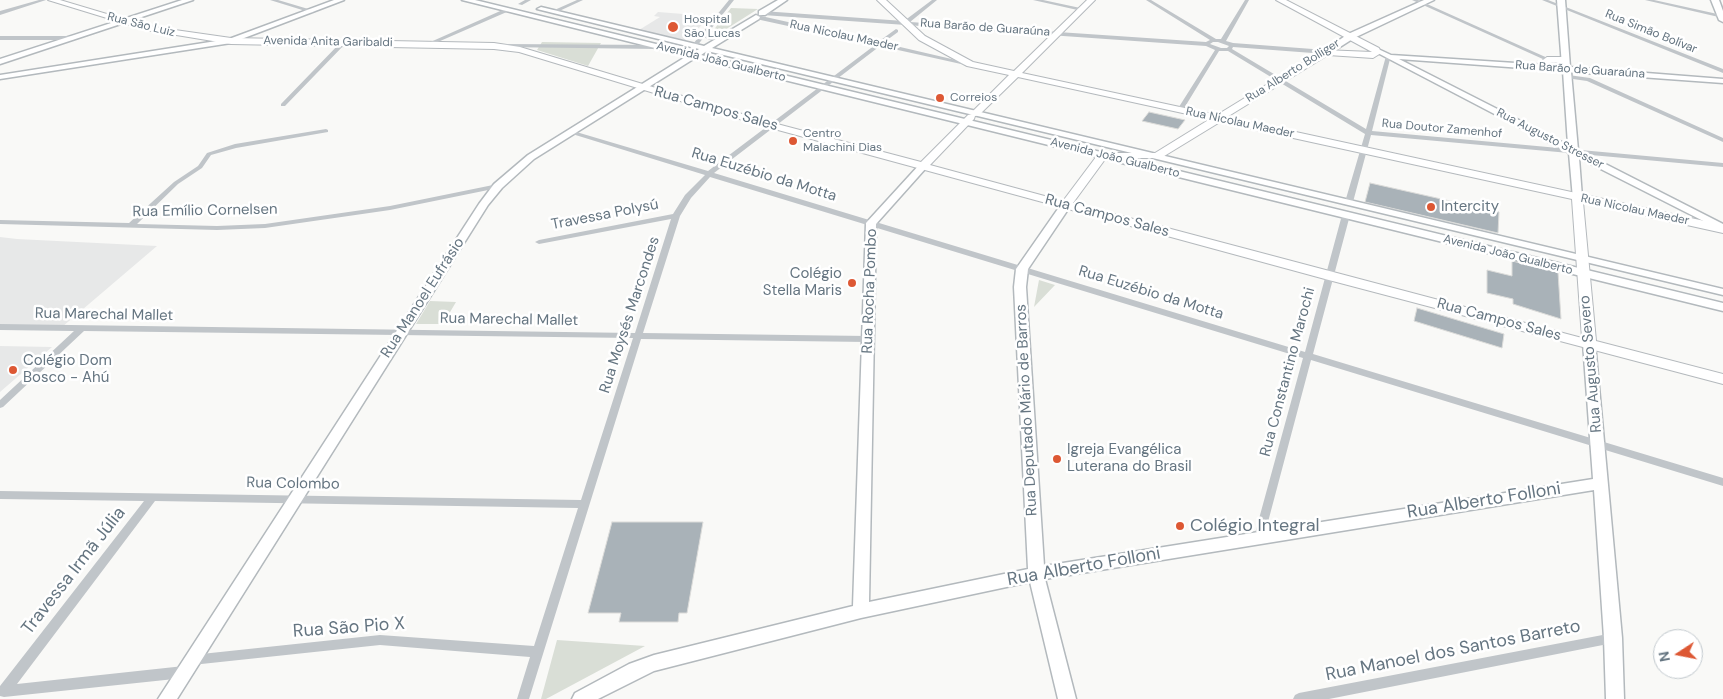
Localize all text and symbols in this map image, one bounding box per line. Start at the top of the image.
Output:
street label: Rua Simão Bolívar [1603,7,1699,57]
street label: Rua São Luiz [106,10,176,40]
place label: Hospital São Lucas [684,13,740,41]
street label: Rua Barão de Guaraúna [920,16,1050,40]
street label: Rua Nicolau Maeder [789,17,899,55]
marker: Hospital São Lucas [666,20,680,34]
street label: Avenida Anita Garibaldi [263,34,393,50]
street label: Rua Alberto Bolliger [1243,36,1343,106]
street label: Avenida João Gualberto [655,39,787,85]
street label: Rua Barão de Guaraúna [1515,58,1645,82]
street label: Rua Campos Sales [652,83,780,135]
place label: Correios [950,91,997,105]
marker: Correios [934,92,946,104]
street label: Rua Nicolau Maeder [1185,104,1295,142]
street label: Rua Augusto Stresser [1494,106,1606,172]
street label: Rua Doutor Zamenhof [1381,117,1503,141]
place label: Centro Malachini Dias [803,127,882,155]
marker: Centro Malachini Dias [787,135,799,147]
street label: Avenida João Gualberto [1049,135,1181,181]
street label: Rua Euzébio da Motta [689,144,839,206]
street label: Rua Campos Sales [1043,191,1171,241]
street label: Rua Nicolau Maeder [1580,191,1690,229]
street label: Travessa Polysú [550,196,660,234]
place label: Intercity [1441,198,1499,216]
street label: Rua Emílio Cornelsen [132,201,278,221]
marker: Intercity [1425,201,1437,213]
street label: Rua Rocha Pombo [859,228,881,354]
street label: Avenida João Gualberto [1442,232,1574,278]
street label: Rua Moysés Marcondes [596,234,664,396]
street label: Rua Manoel Eufrásio [377,235,469,361]
street label: Rua Euzébio da Motta [1076,262,1226,324]
place label: Colégio Stella Maris [763,265,842,300]
marker: Colégio Stella Maris [846,277,858,289]
street label: Rua Constantino Marochi [1257,285,1319,459]
street label: Rua Campos Sales [1435,295,1563,345]
street label: Rua Augusto Severo [1576,295,1606,433]
street label: Rua Deputado Mário de Barros [1012,304,1042,516]
street label: Rua Marechal Mallet [35,305,173,325]
street label: Rua Marechal Mallet [440,310,578,330]
place label: Colégio Dom Bosco - Ahú [23,352,112,387]
marker: Colégio Dom Bosco - Ahú [7,364,19,376]
place label: Igreja Evangélica Luterana do Brasil [1067,441,1192,476]
marker: Igreja Evangélica Luterana do Brasil [1051,453,1063,465]
street label: Rua Colombo [246,474,340,494]
street label: Rua Alberto Folloni [1406,478,1562,524]
street label: Travessa Irmã Júlia [17,503,131,639]
place label: Colégio Integral [1190,515,1320,537]
marker: Colégio Integral [1174,520,1186,532]
street label: Rua Alberto Folloni [1006,543,1162,591]
street label: Rua São Pio X [292,613,406,643]
street label: Rua Manoel dos Santos Barreto [1324,616,1582,686]
north arrow [1653,629,1703,679]
text: N [1654,650,1674,663]

